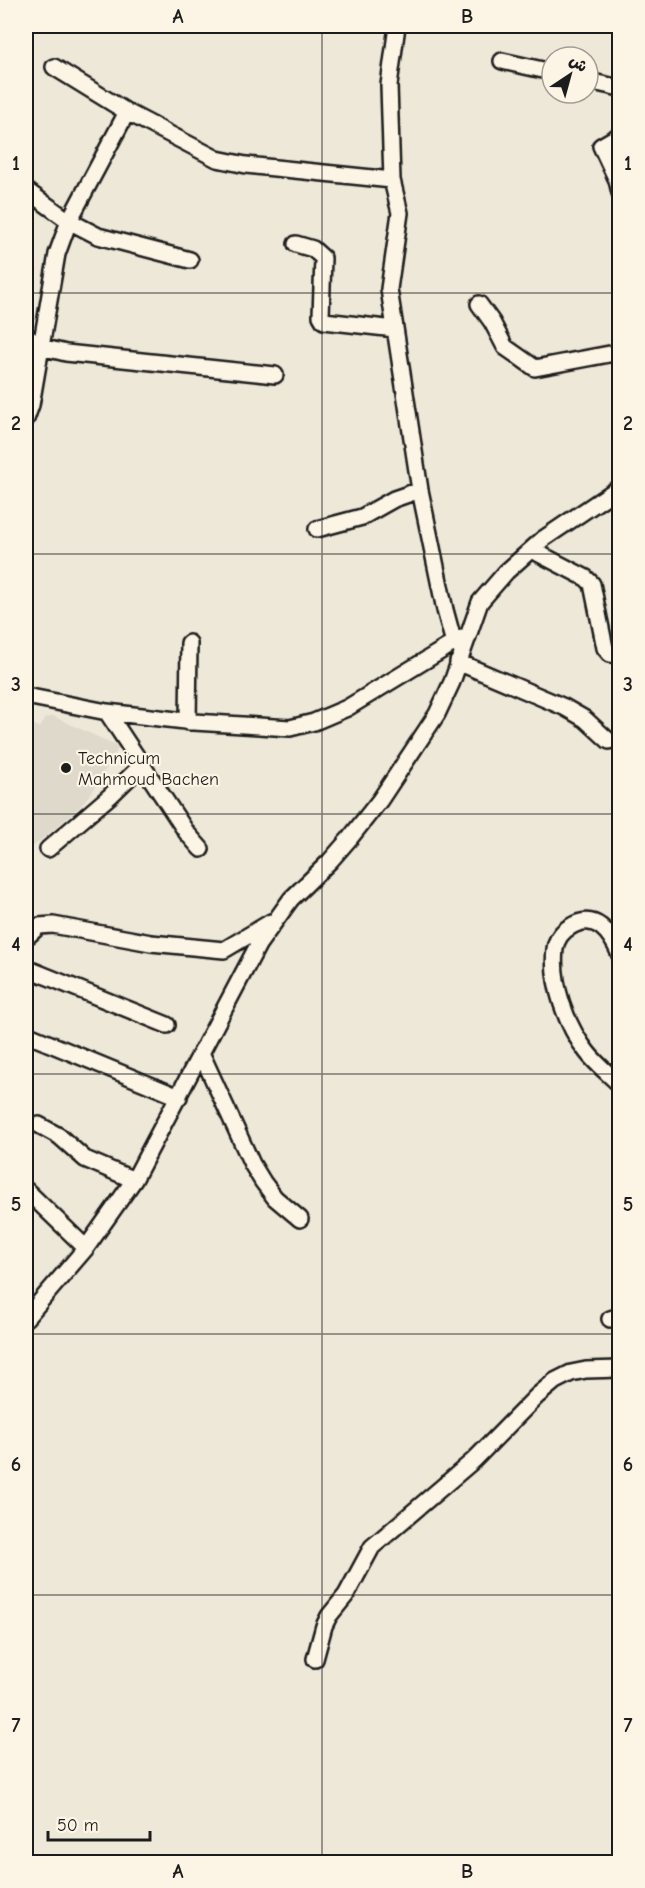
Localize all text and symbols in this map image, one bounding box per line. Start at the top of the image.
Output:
text: A [172,5,184,28]
text: B [461,5,473,28]
north arrow [540,45,600,105]
text: ش [566,51,591,76]
text: 1 [12,152,20,175]
text: 1 [624,152,632,175]
text: 2 [11,412,21,435]
text: 2 [623,412,633,435]
text: 3 [11,673,21,696]
text: 3 [623,673,633,696]
place label: Technicum Mahmoud Bachen [78,748,219,790]
marker: Technicum Mahmoud Bachen [59,761,73,775]
text: 4 [11,933,21,956]
text: 4 [623,933,633,956]
text: 5 [11,1193,21,1216]
text: 5 [623,1193,633,1216]
text: 6 [11,1453,21,1476]
text: 6 [623,1453,633,1476]
text: 7 [12,1714,21,1737]
text: 7 [624,1714,633,1737]
scale bar [48,1804,150,1842]
text: 50 m [57,1815,99,1836]
text: A [172,1860,184,1883]
text: B [461,1860,473,1883]

